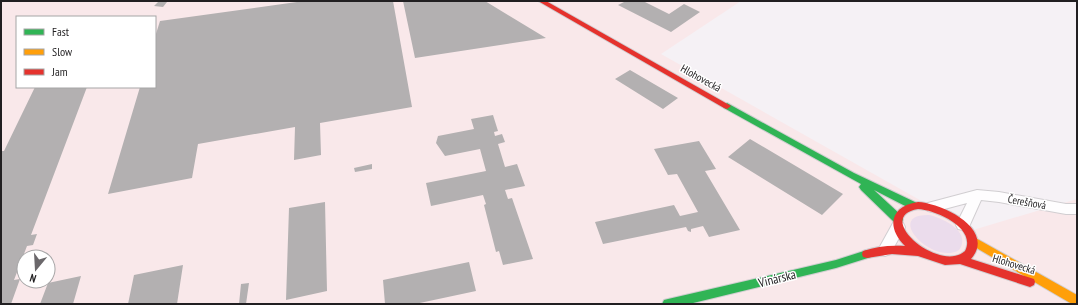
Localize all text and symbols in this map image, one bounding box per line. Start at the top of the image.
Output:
legend [16,16,156,88]
text: Fast [52,24,70,39]
text: Slow [52,44,73,59]
street label: Hlohovecká [678,61,724,95]
text: Jam [51,64,68,79]
street label: Čerešňová [1007,192,1047,212]
north arrow [16,249,56,289]
street label: Hlohovecká [991,251,1037,277]
street label: Vinárska [756,266,798,292]
text: N [28,271,38,286]

